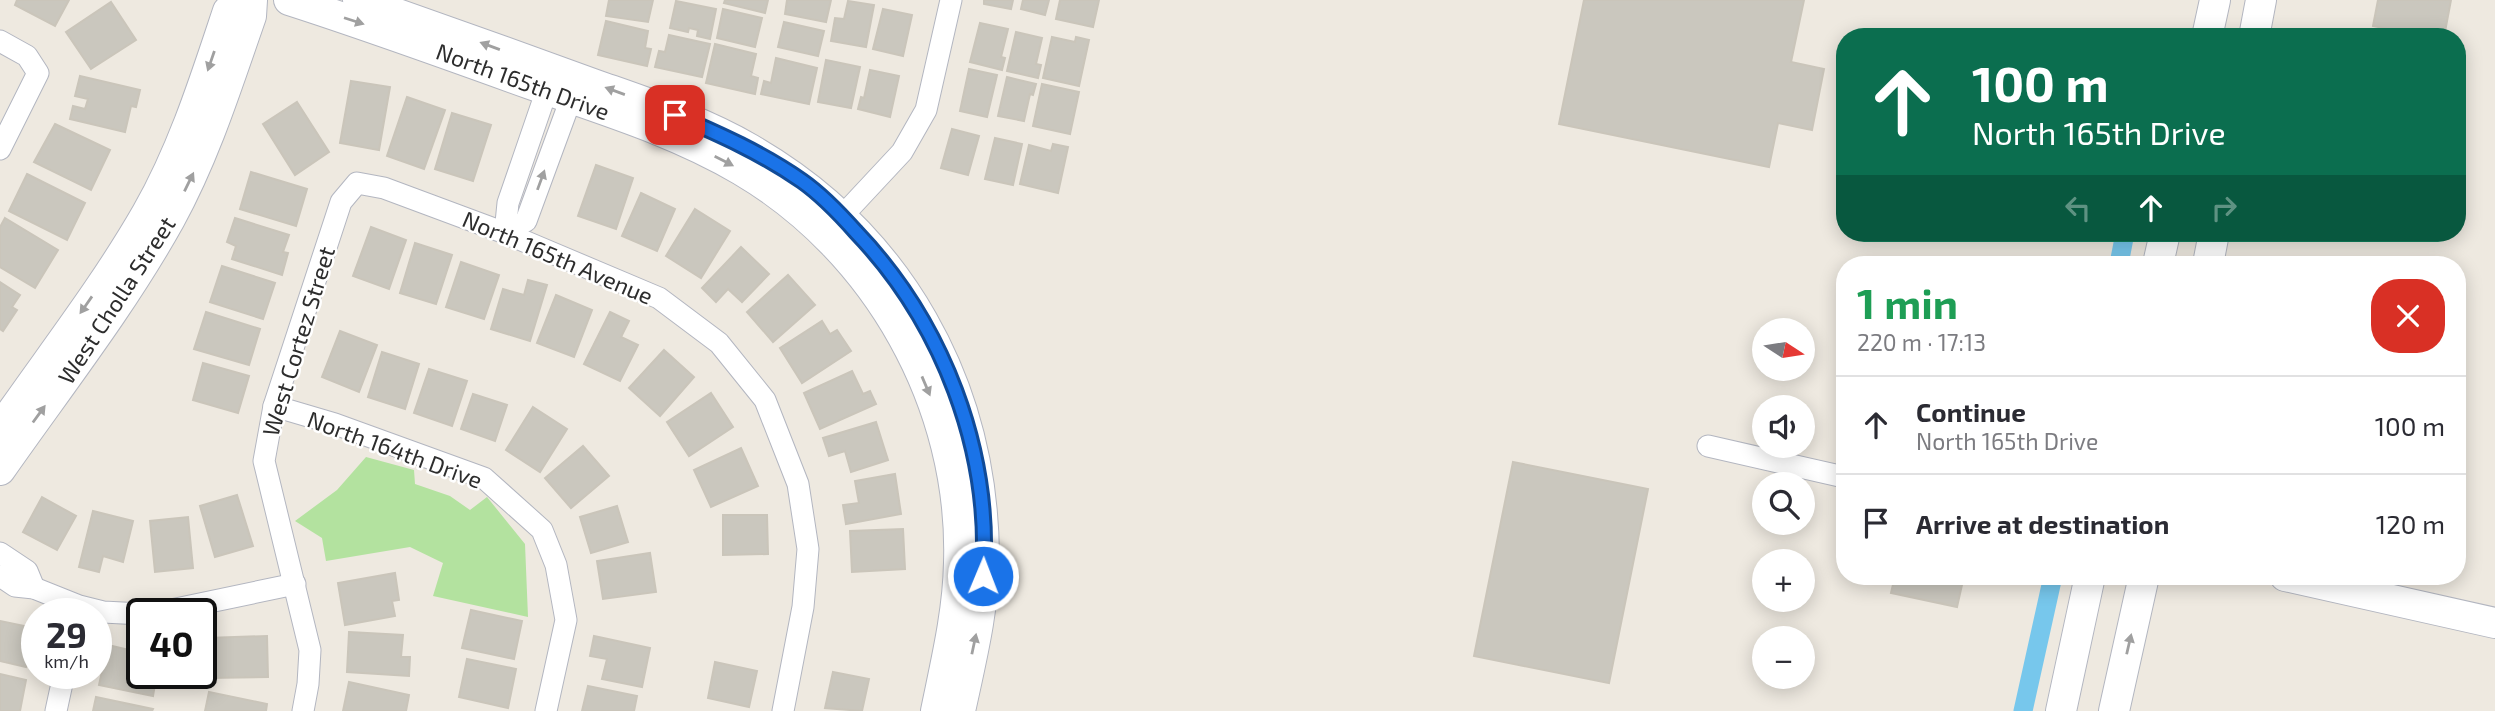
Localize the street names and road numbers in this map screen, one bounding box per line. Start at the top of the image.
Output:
street label: North 165th Drive [433,37,613,125]
street label: North 165th Avenue [459,204,657,310]
street label: West Cholla Street [51,211,181,389]
street label: West Cortez Street [256,243,340,439]
street label: North 164th Drive [304,404,486,494]

